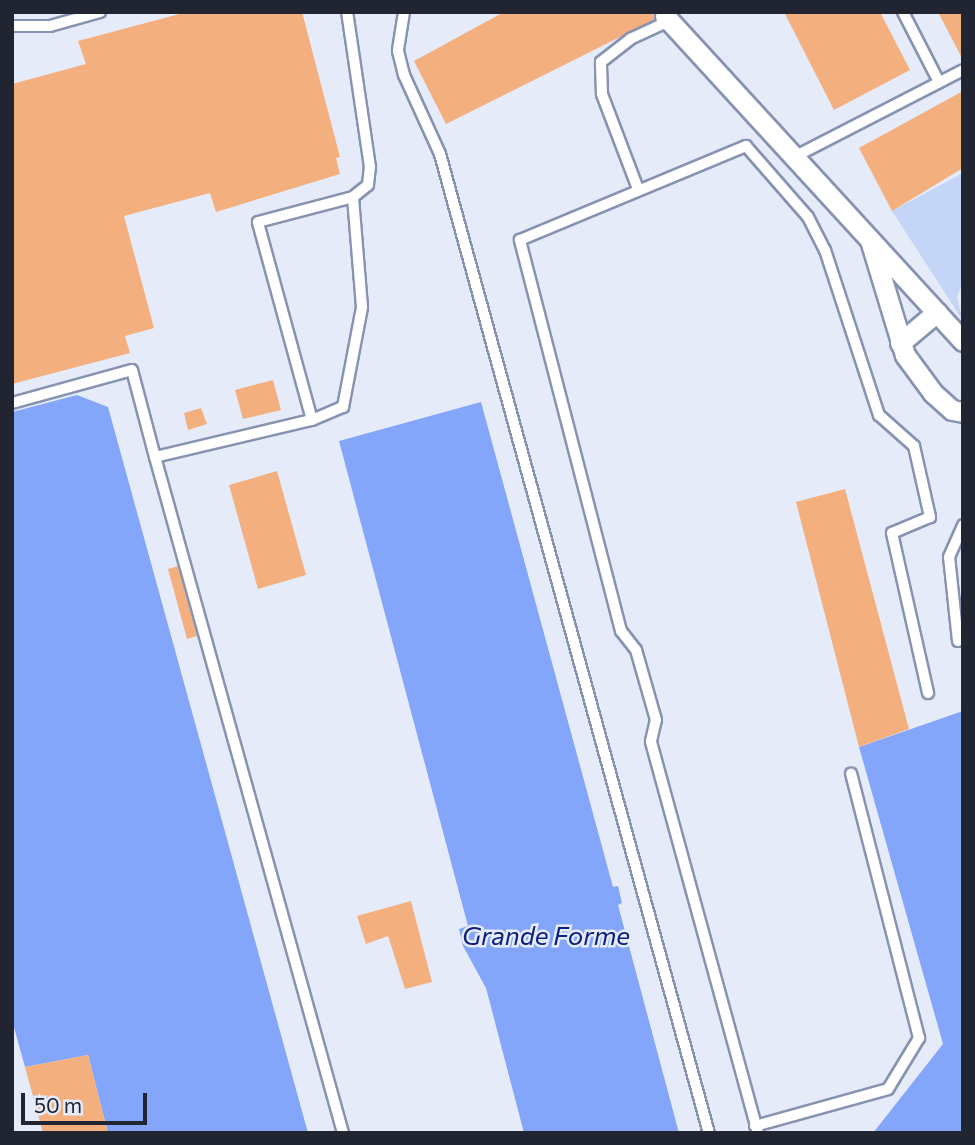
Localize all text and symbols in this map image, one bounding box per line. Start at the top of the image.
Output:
water label: Grande Forme [462,919,630,951]
scale bar [24,1078,150,1122]
text: 50 m [34,1092,82,1117]

